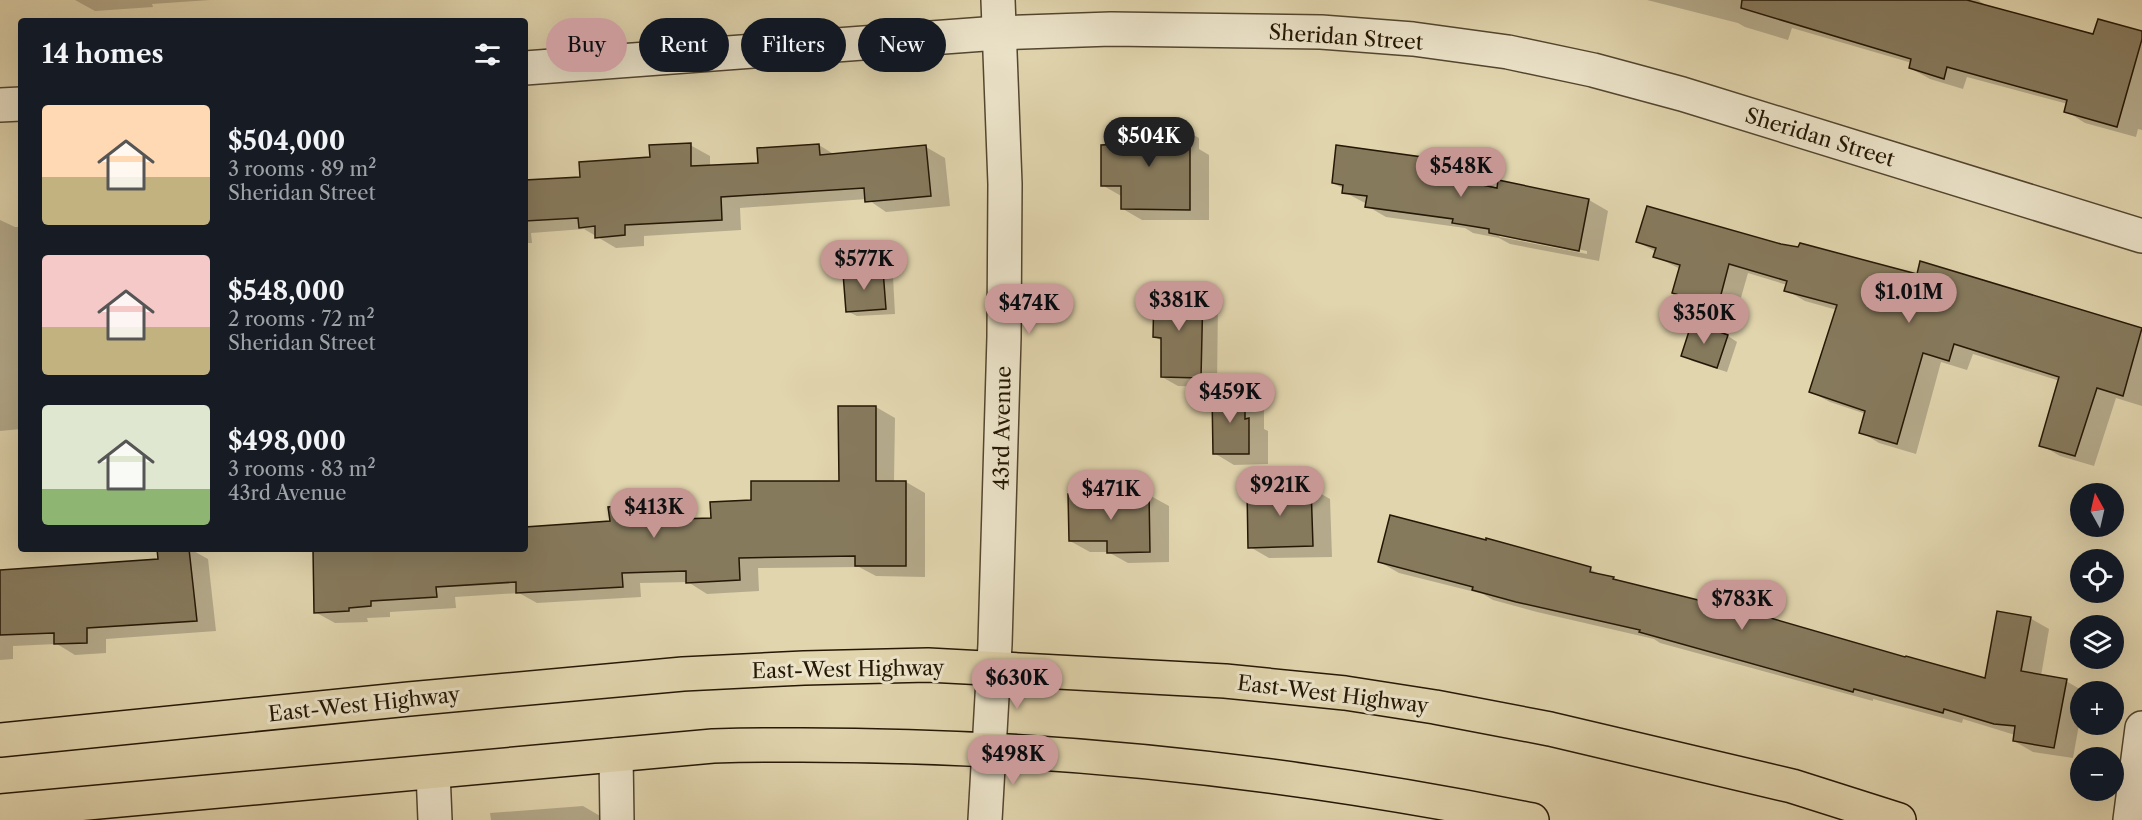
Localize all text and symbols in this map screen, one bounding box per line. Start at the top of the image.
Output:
chip: Buy [546,18,627,72]
chip: Rent [639,18,729,72]
chip: Filters [741,18,846,72]
chip: New [858,18,946,72]
street label: Sheridan Street [1268,19,1425,55]
text: 14 homes [42,38,164,70]
icon: filters [471,38,504,71]
street label: Sheridan Street [1742,102,1898,172]
pin: $504K [1107,117,1191,168]
text: $504K [1118,124,1180,148]
text: $504,000 [228,125,345,157]
icon: home [90,129,162,201]
pin: $548K [1419,147,1503,198]
text: $548K [1430,154,1492,178]
text: 3 rooms · 89 m² [228,157,376,181]
text: Sheridan Street [228,181,375,205]
pin: $577K [822,240,906,291]
text: $577K [834,247,894,271]
pin: $1.01M [1860,273,1958,324]
text: $548,000 [228,275,345,307]
icon: home [90,279,162,351]
text: $1.01M [1875,280,1943,304]
pin: $381K [1137,281,1221,332]
pin: $474K [987,284,1071,335]
text: $381K [1149,288,1209,312]
text: $474K [999,291,1059,315]
pin: $350K [1662,294,1746,345]
text: $350K [1673,301,1735,325]
text: 2 rooms · 72 m² [228,307,375,331]
text: Sheridan Street [228,331,375,355]
street label: 43rd Avenue [988,366,1016,490]
pin: $459K [1188,373,1272,424]
text: $459K [1199,380,1261,404]
text: $498,000 [228,425,346,457]
icon: home [90,429,162,501]
text: 3 rooms · 83 m² [228,457,376,481]
pin: $921K [1238,466,1322,517]
pin: $471K [1069,470,1153,521]
text: $921K [1250,473,1310,497]
text: $471K [1082,477,1140,501]
text: 43rd Avenue [228,481,347,505]
north arrow [2070,483,2124,537]
map controls [2070,483,2124,801]
pin: $413K [612,488,696,539]
text: $413K [624,495,684,519]
button: locate [2070,549,2124,603]
pin: $783K [1700,580,1784,631]
text: $783K [1711,587,1773,611]
button: layers [2070,615,2124,669]
street label: East-West Highway [751,655,945,683]
pin: $630K [975,659,1059,710]
text: $630K [985,666,1049,690]
street label: East-West Highway [1236,670,1430,718]
street label: East-West Highway [267,681,461,727]
button: + [2070,681,2124,735]
pin: $498K [971,735,1055,786]
text: $498K [981,742,1045,766]
button: − [2070,747,2124,801]

